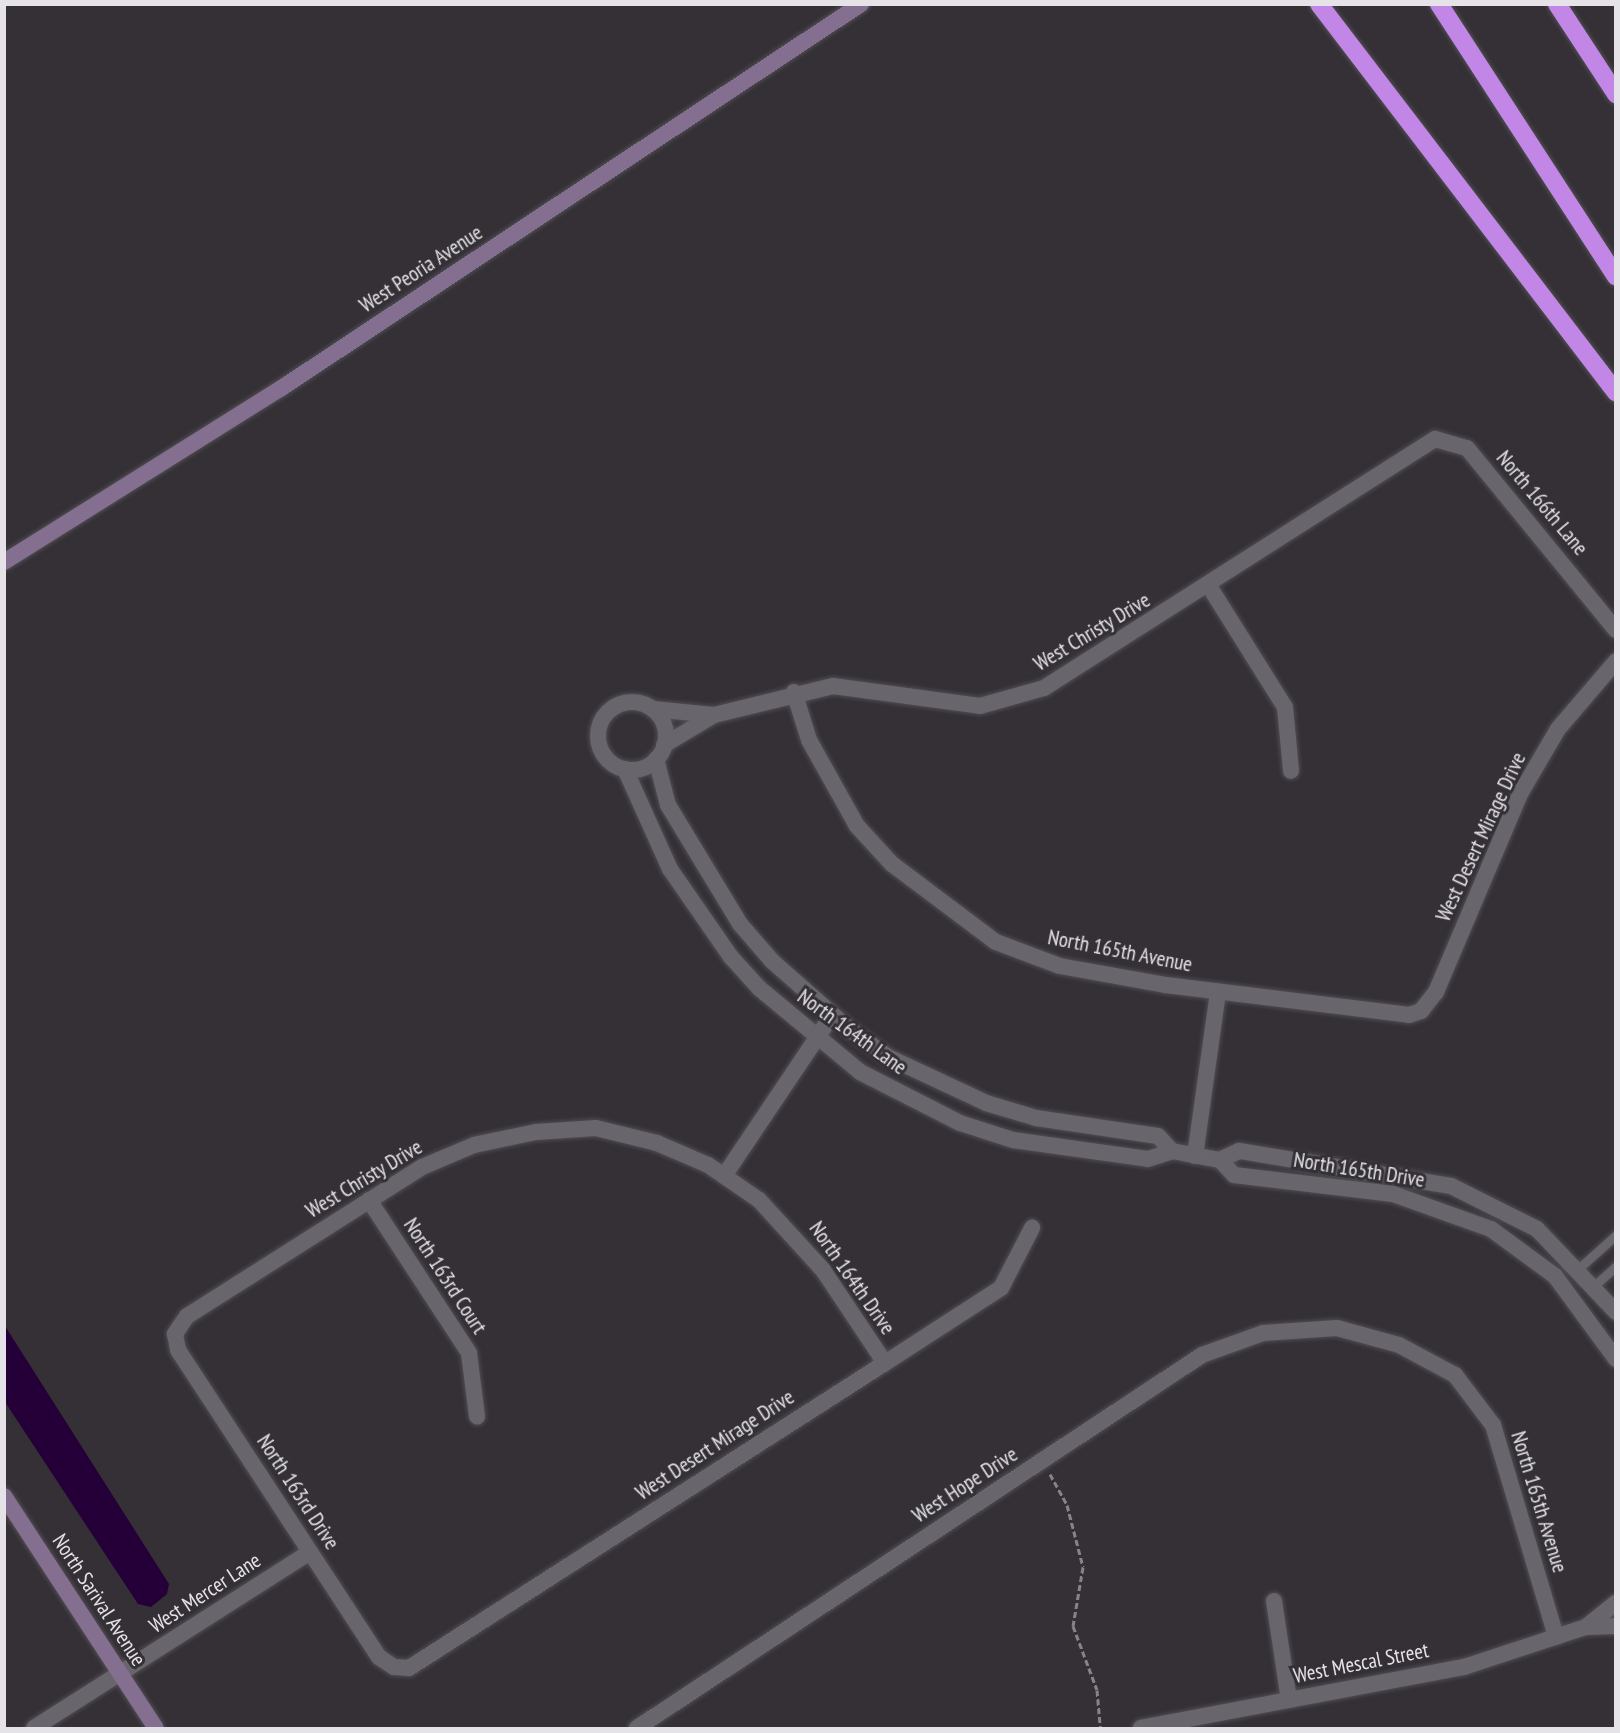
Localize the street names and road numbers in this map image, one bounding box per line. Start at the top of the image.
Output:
street label: West Peoria Avenue [355,220,487,318]
street label: North 166th Lane [1491,446,1593,560]
street label: West Christy Drive [1029,587,1155,677]
street label: West Desert Mirage Drive [1431,748,1531,926]
street label: North 165th Avenue [1045,925,1195,977]
street label: North 164th Lane [793,984,911,1080]
street label: West Christy Drive [301,1134,427,1224]
street label: North 165th Drive [1292,1147,1426,1193]
street label: North 163rd Court [398,1213,492,1339]
street label: North 164th Drive [804,1217,900,1339]
street label: West Desert Mirage Drive [631,1384,799,1506]
street label: North 165th Avenue [1505,1428,1573,1576]
street label: North 163rd Drive [252,1430,344,1554]
street label: West Hope Drive [908,1442,1022,1528]
street label: North Sarival Avenue [47,1529,151,1671]
street label: West Mercer Lane [145,1548,265,1638]
street label: West Mescal Street [1291,1638,1431,1688]

